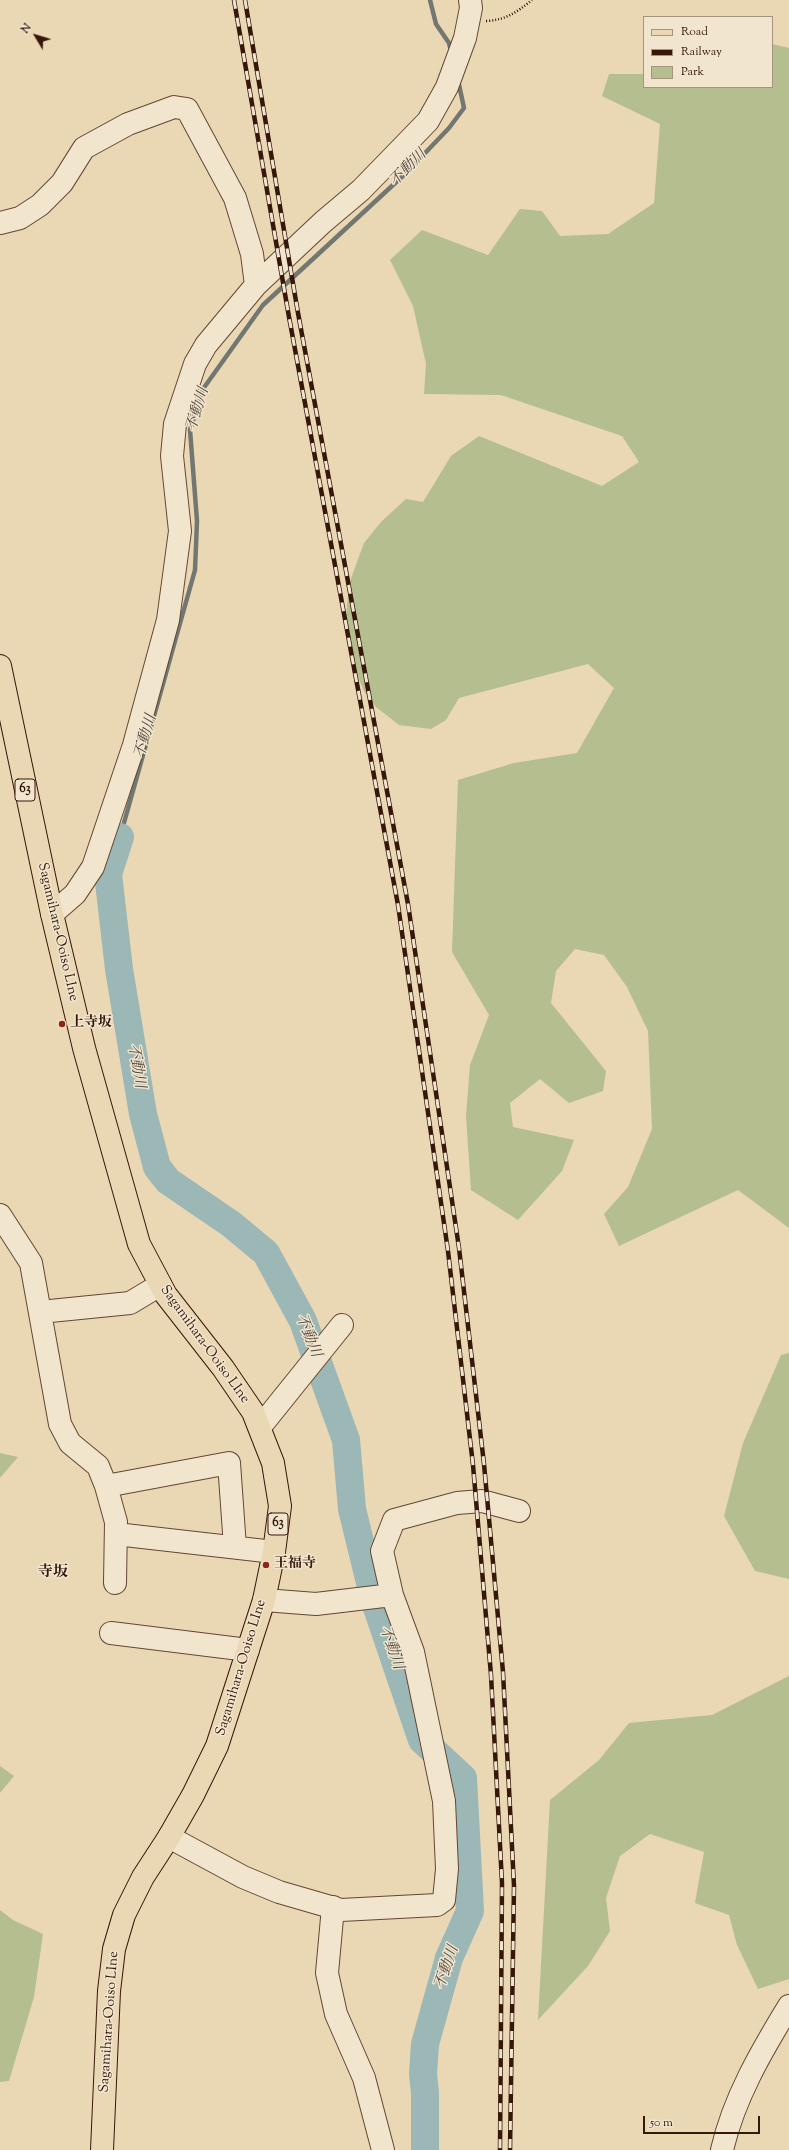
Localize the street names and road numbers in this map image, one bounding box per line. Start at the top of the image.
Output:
road number: 63 [15,779,35,801]
street label: Sagamihara-Ooiso LIne [33,861,81,1003]
street label: Sagamihara-Ooiso LIne [156,1283,252,1407]
road number: 63 [268,1513,288,1535]
street label: Sagamihara-Ooiso LIne [213,1598,271,1738]
street label: Sagamihara-Ooiso LIne [97,1951,123,2093]

